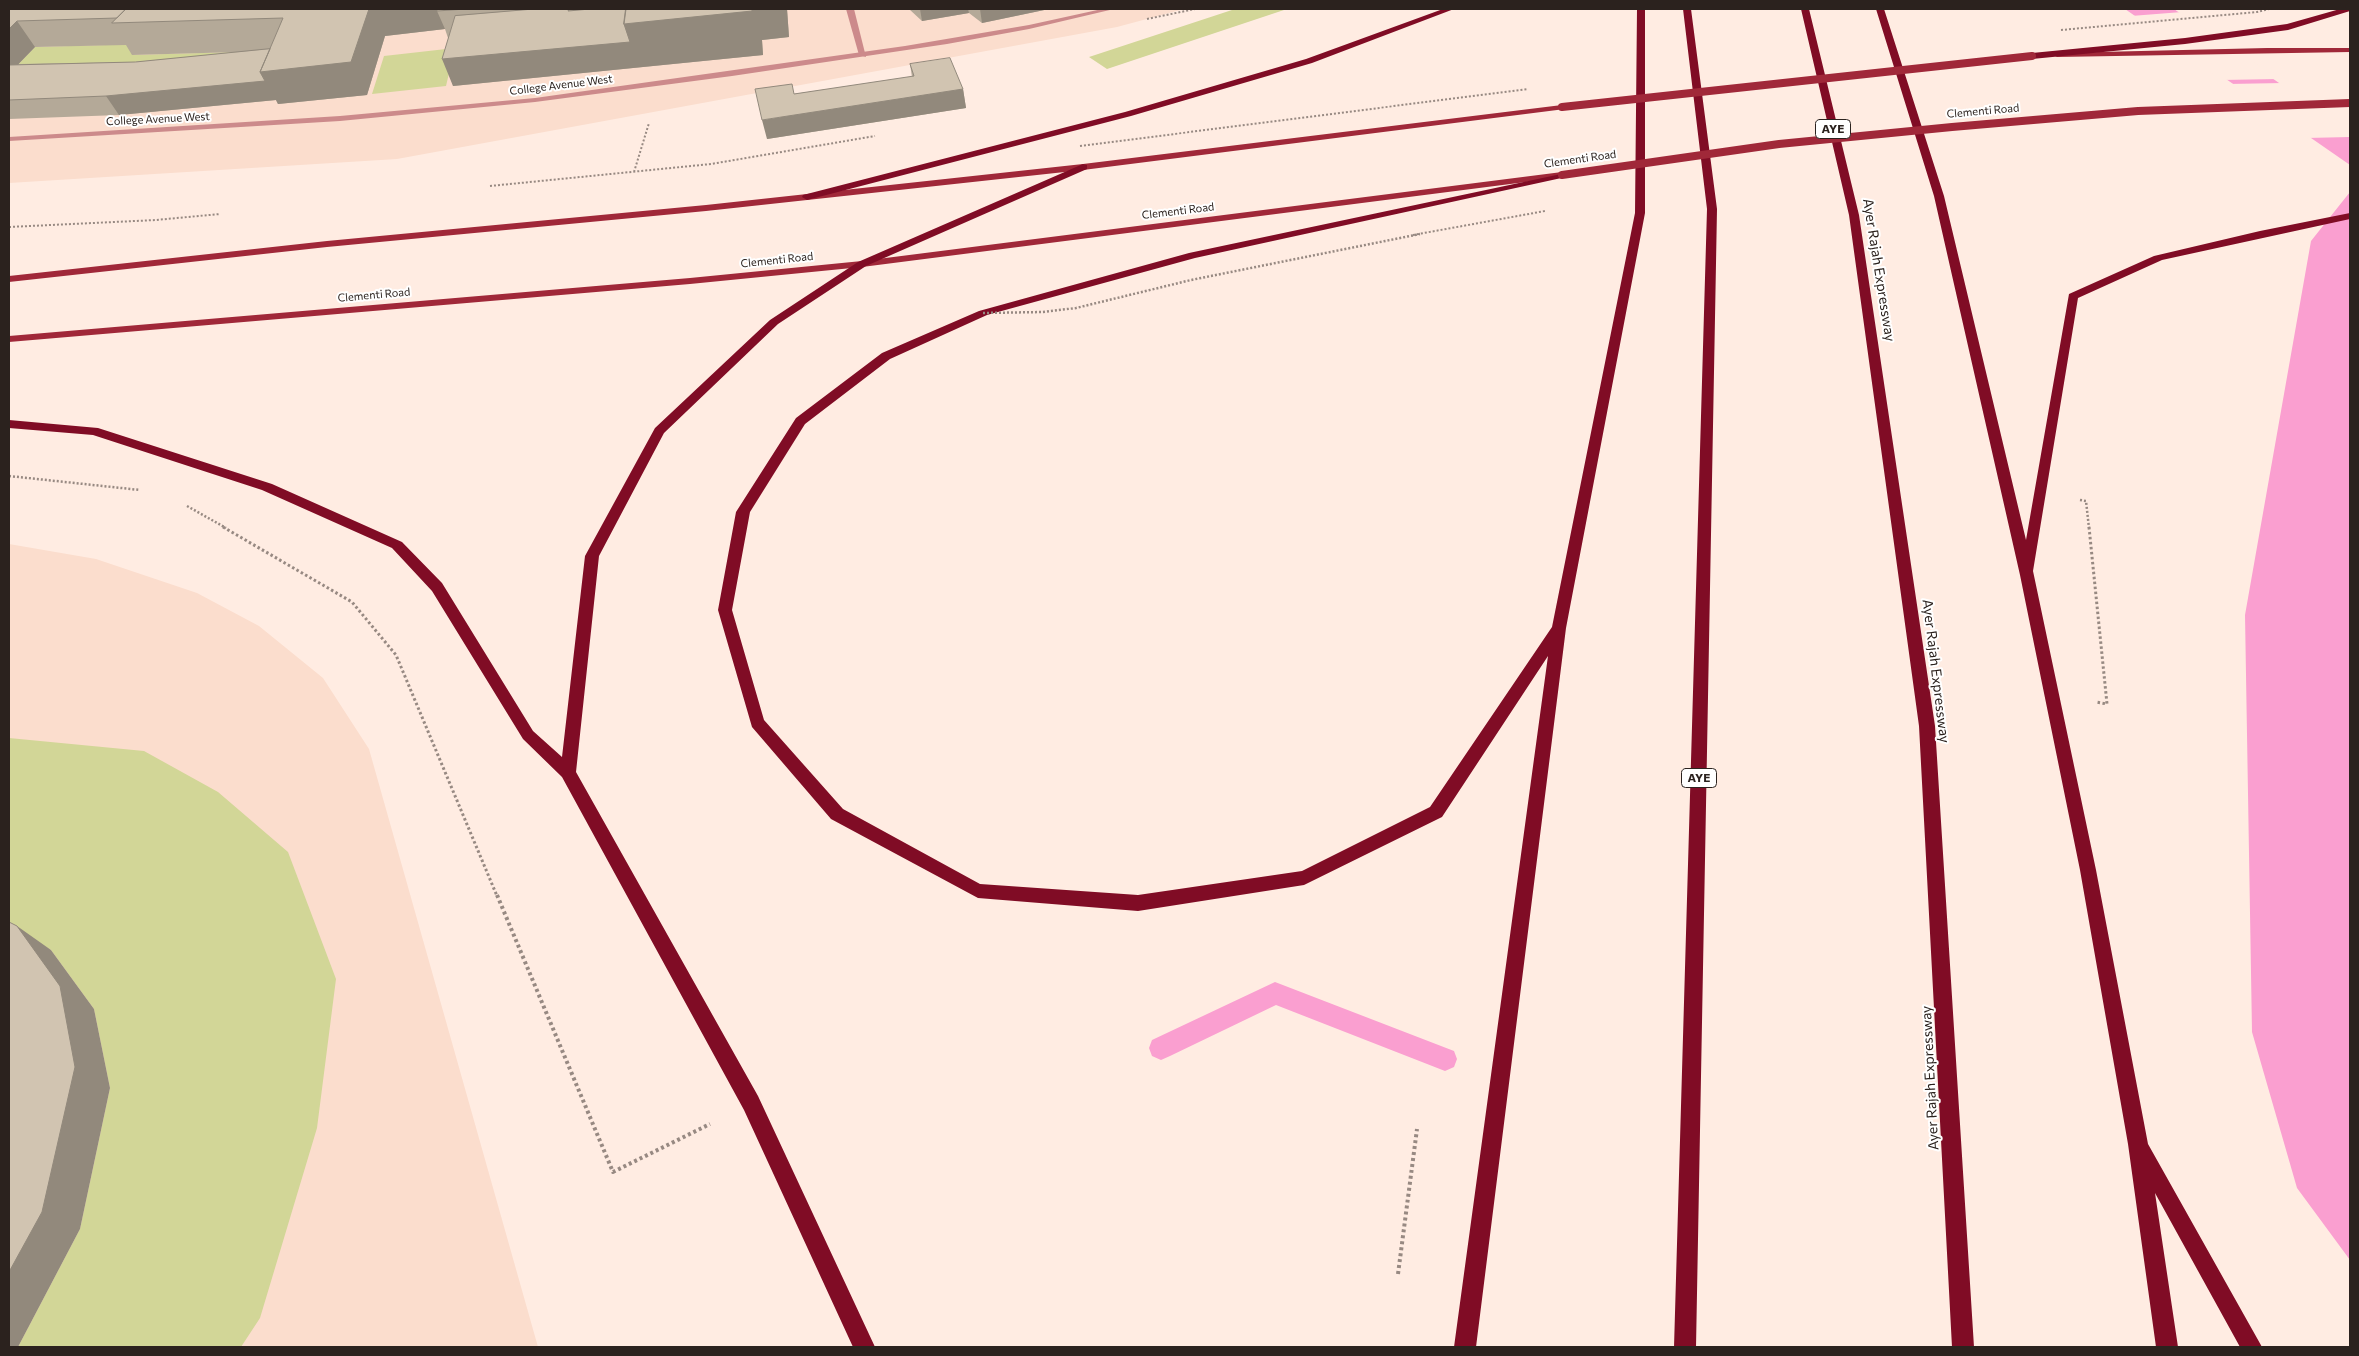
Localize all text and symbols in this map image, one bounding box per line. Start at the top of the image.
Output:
street label: College Avenue West [509,72,613,98]
street label: Clementi Road [1946,101,2020,121]
street label: College Avenue West [106,110,210,128]
road number: AYE [1816,120,1850,138]
street label: Clementi Road [1543,147,1617,171]
street label: Ayer Rajah Expressway [1859,197,1899,343]
street label: Clementi Road [1141,200,1215,222]
street label: Clementi Road [740,250,814,270]
street label: Clementi Road [337,285,411,305]
street label: Ayer Rajah Expressway [1919,598,1953,744]
road number: AYE [1682,768,1716,788]
street label: Ayer Rajah Expressway [1918,1005,1942,1151]

